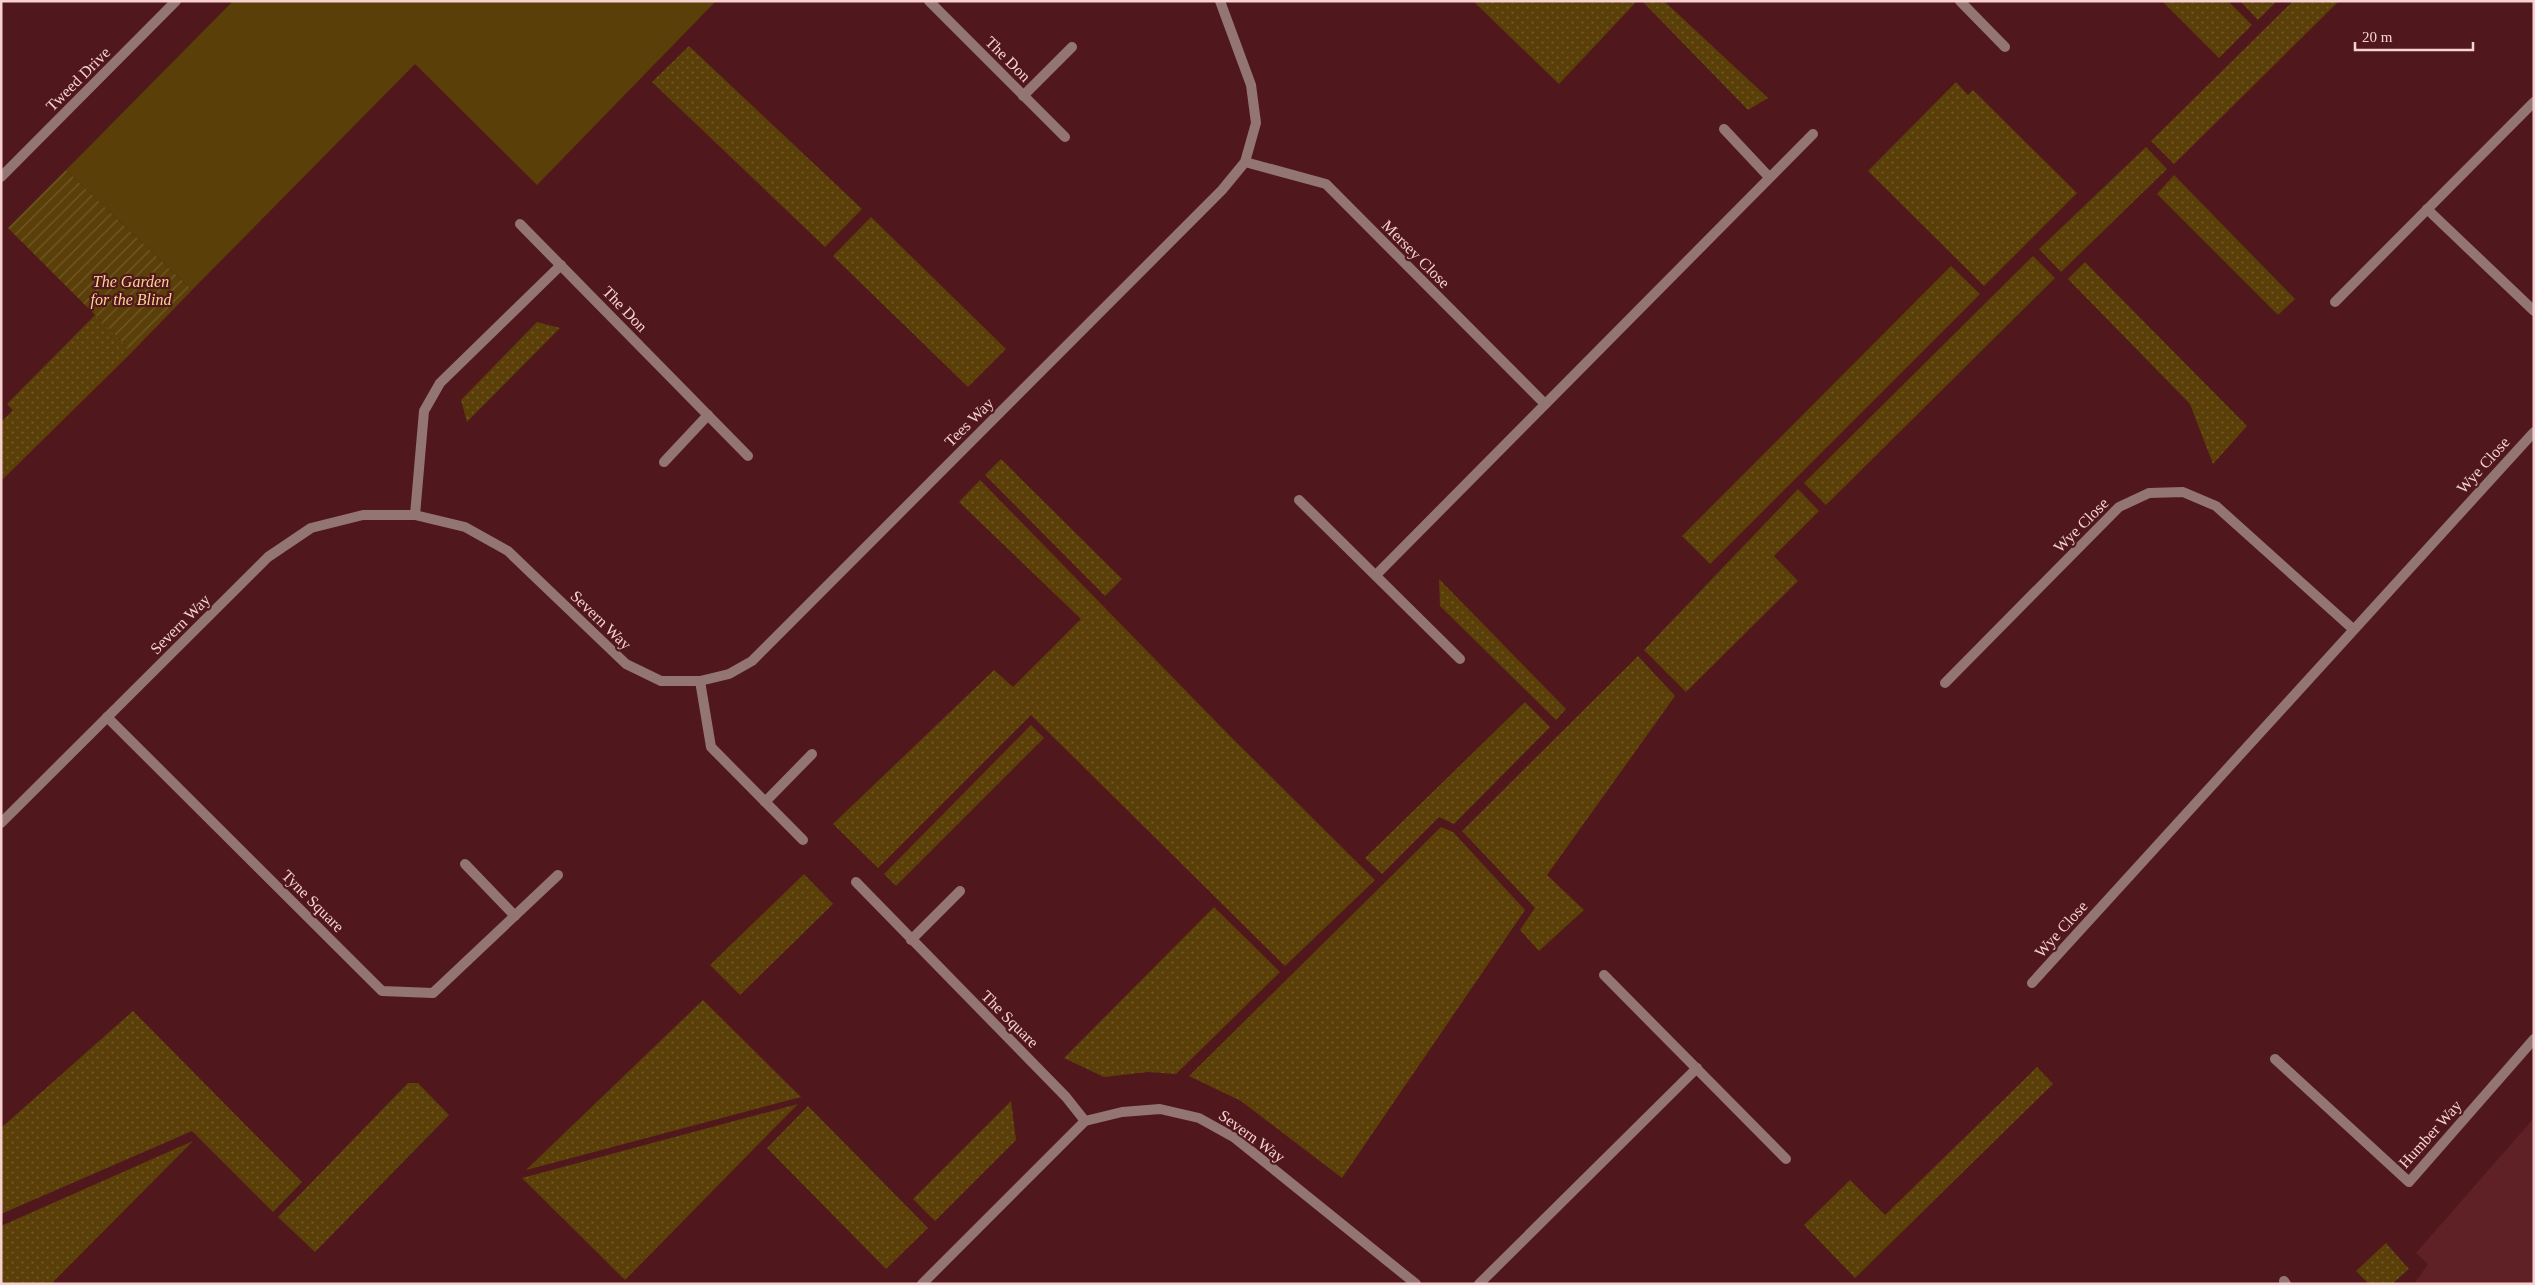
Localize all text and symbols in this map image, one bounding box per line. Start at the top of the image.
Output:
scale bar [2355,20,2472,52]
text: 20 m [2362,29,2393,45]
street label: The Don [982,33,1034,85]
street label: Tweed Drive [43,44,113,114]
street label: Mersey Close [1378,217,1453,292]
park label: The Garden for the Blind [91,273,172,309]
street label: The Don [599,283,651,335]
street label: Tees Way [941,394,998,451]
street label: Wye Close [2453,433,2513,497]
street label: Wye Close [2050,494,2112,556]
street label: Severn Way [567,587,635,654]
street label: Severn Way [147,591,214,658]
street label: Tyne Square [278,867,347,936]
street label: Wye Close [2031,897,2091,961]
street label: The Square [977,987,1042,1052]
street label: Humber Way [2395,1097,2466,1172]
street label: Severn Way [1215,1106,1288,1166]

